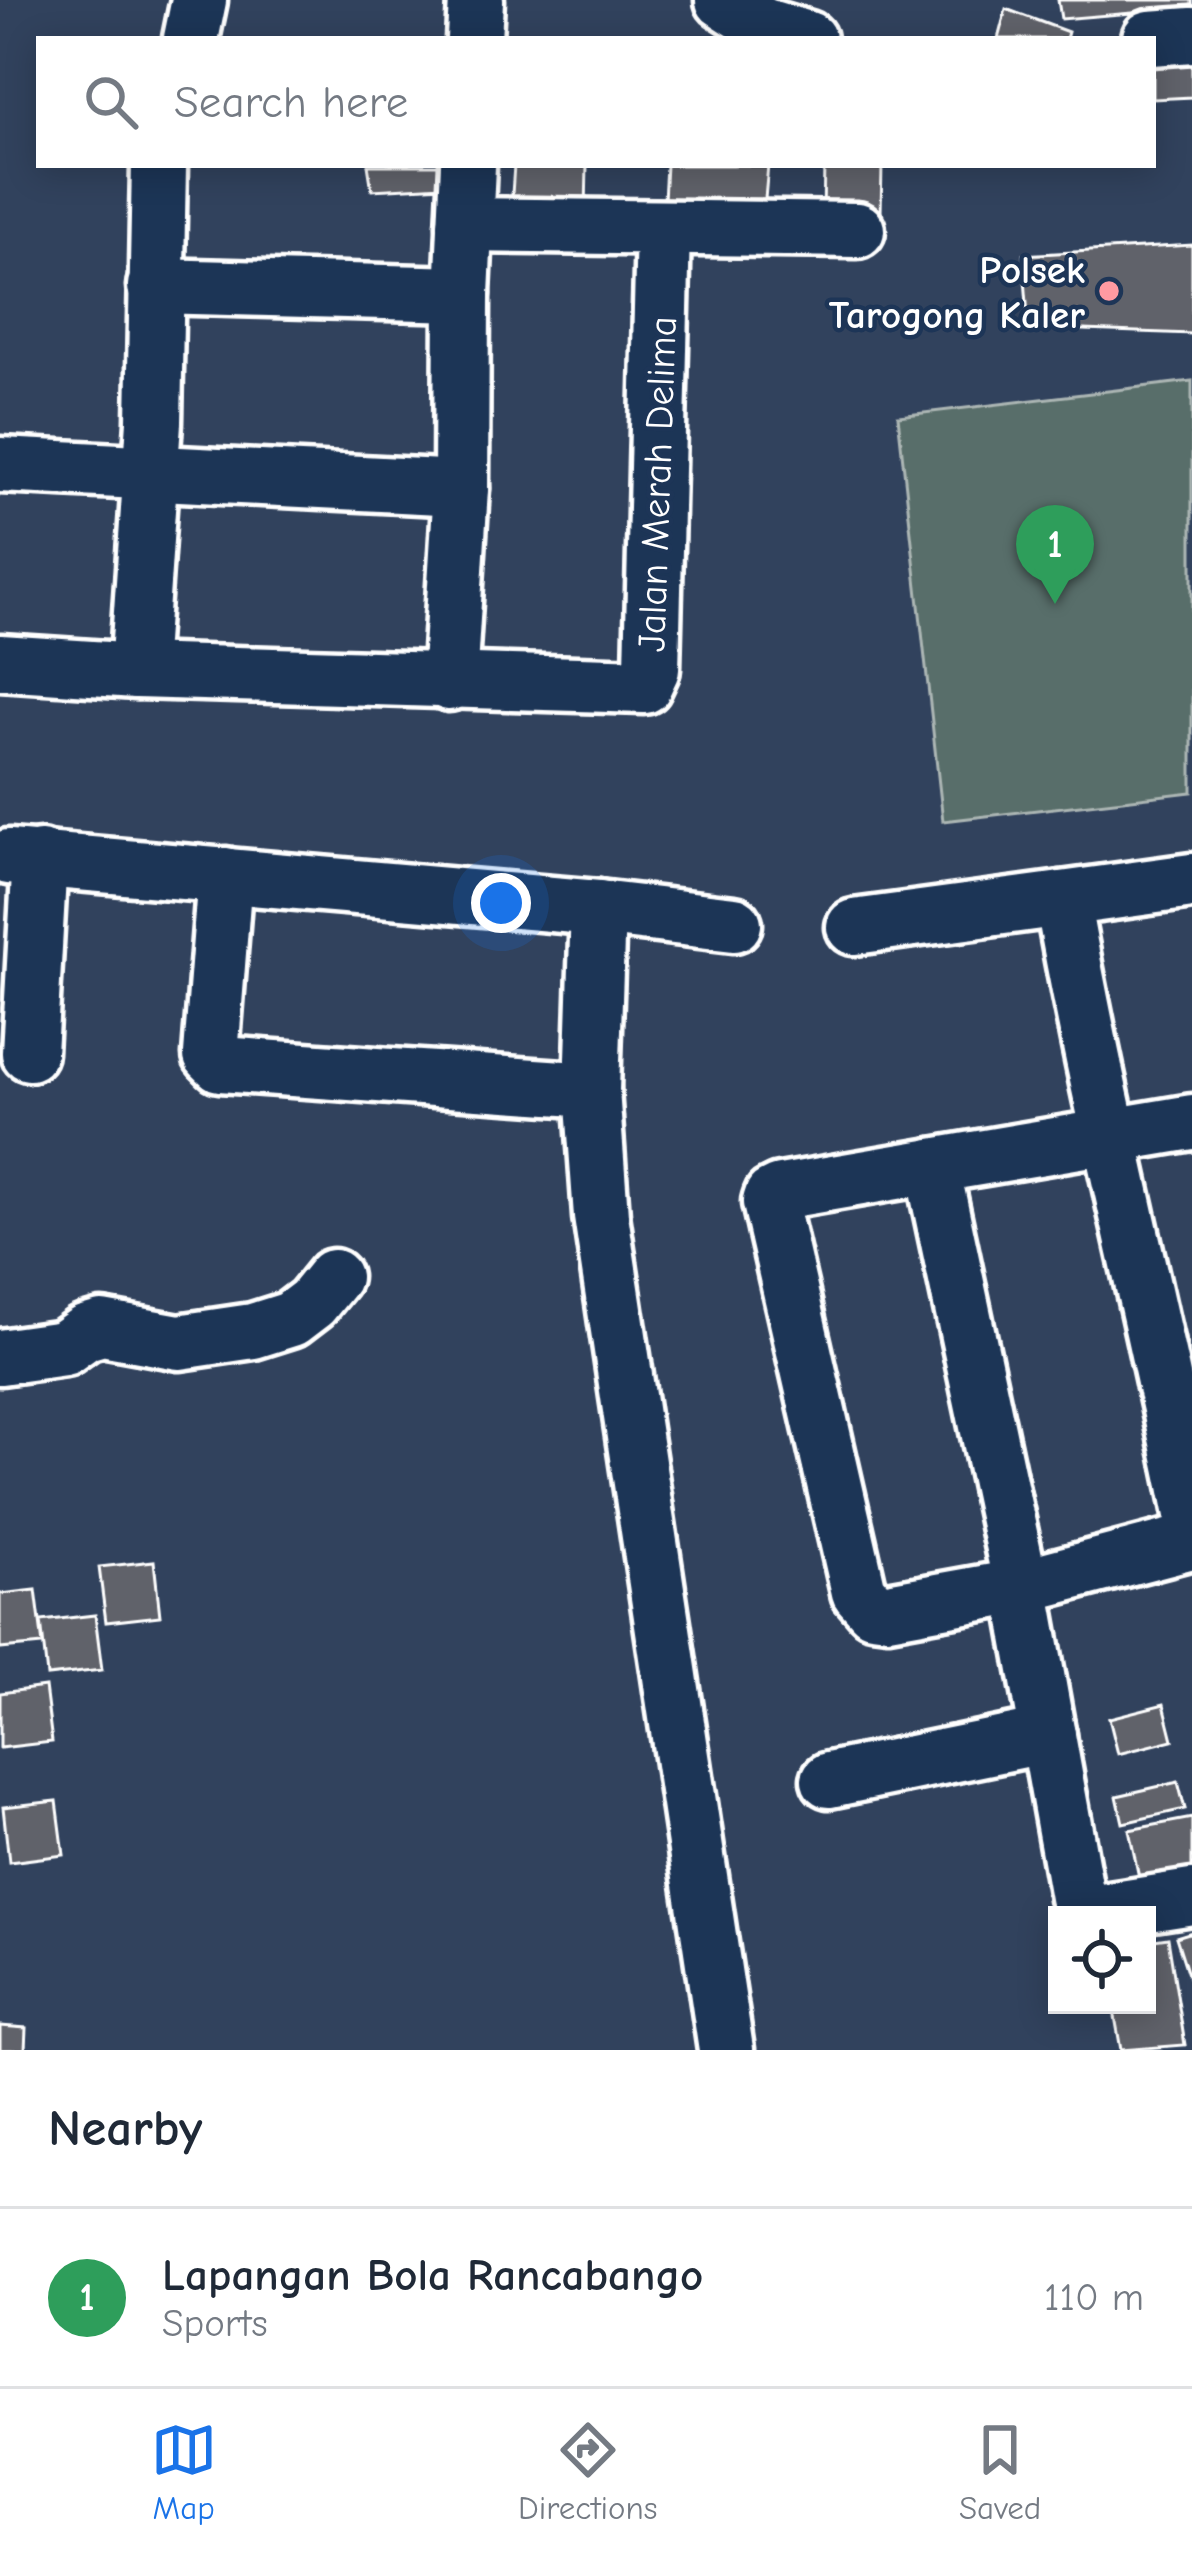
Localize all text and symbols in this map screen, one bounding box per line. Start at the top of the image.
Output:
search box [36,36,1156,168]
icon: search [78,69,144,135]
text: Search here [174,76,408,128]
place label: Polsek Tarogong Kaler [829,248,1085,338]
marker: Polsek Tarogong Kaler [1096,278,1122,304]
street label: Jalan Merah Delima [629,315,686,653]
pin: 1 [1016,505,1094,604]
your location [471,873,531,933]
map controls [1048,1906,1156,2014]
button: locate [1048,1906,1156,2014]
text: Nearby [48,2099,202,2158]
text: Lapangan Bola Rancabango [162,2249,703,2301]
text: 1 [79,2275,95,2320]
text: 110 m [1044,2275,1144,2320]
text: Sports [162,2301,268,2346]
tab: Map [151,2417,217,2527]
tab: Directions [518,2417,658,2527]
tab: Saved [959,2417,1041,2527]

